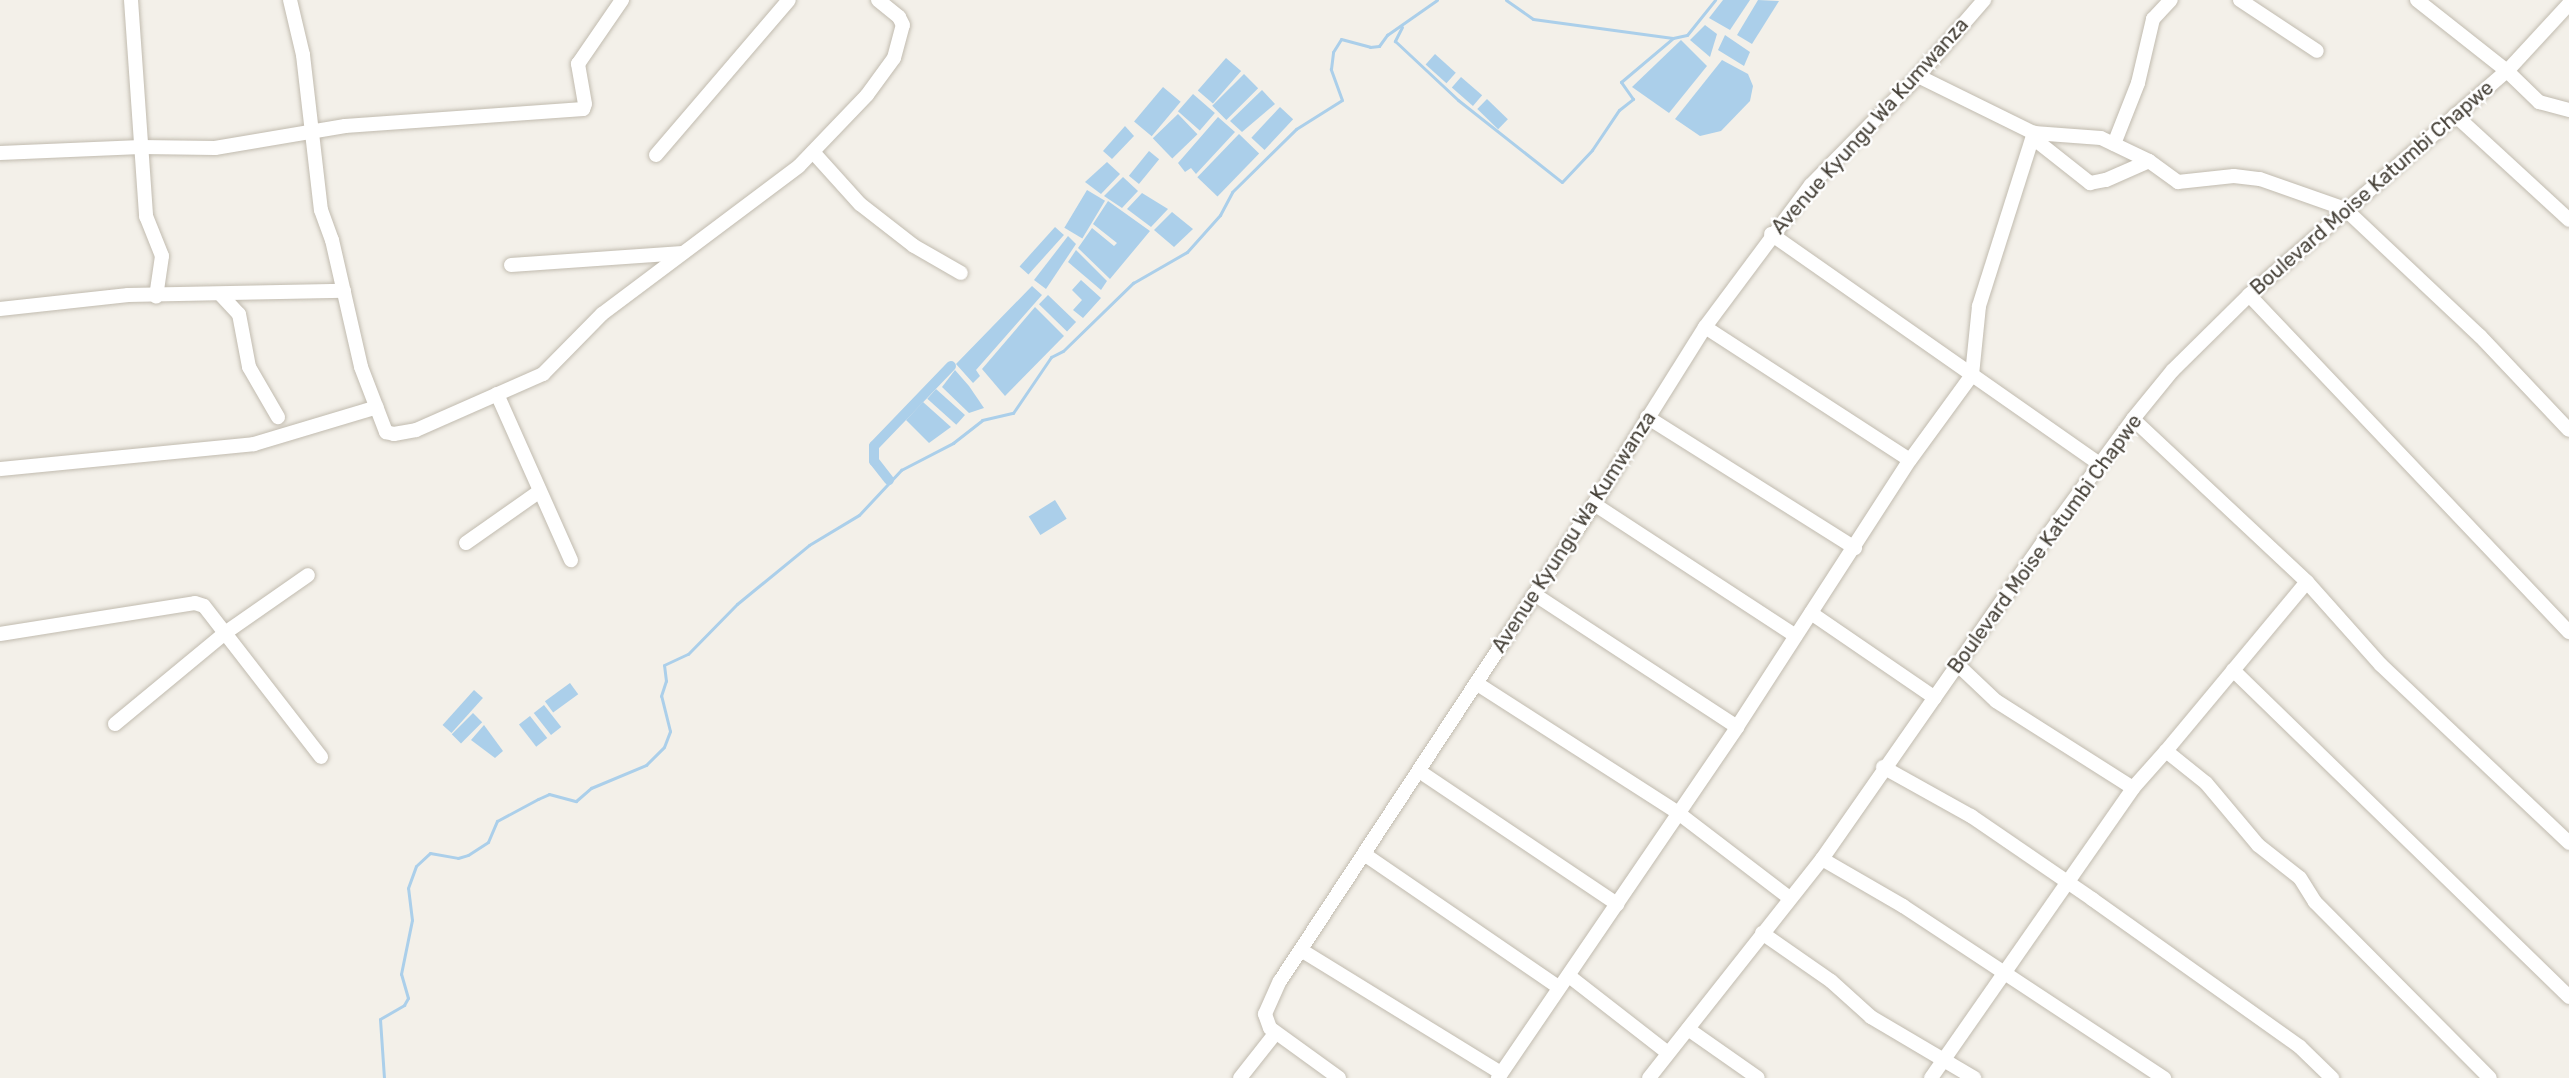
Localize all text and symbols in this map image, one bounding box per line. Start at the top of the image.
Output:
street label: Avenue Kyungu Wa Kumwanza [1766,13,1974,239]
street label: Boulevard Moise Katumbi Chapwe [2246,76,2498,300]
street label: Avenue Kyungu Wa Kumwanza [1487,407,1661,657]
street label: Boulevard Moise Katumbi Chapwe [1943,410,2147,678]

